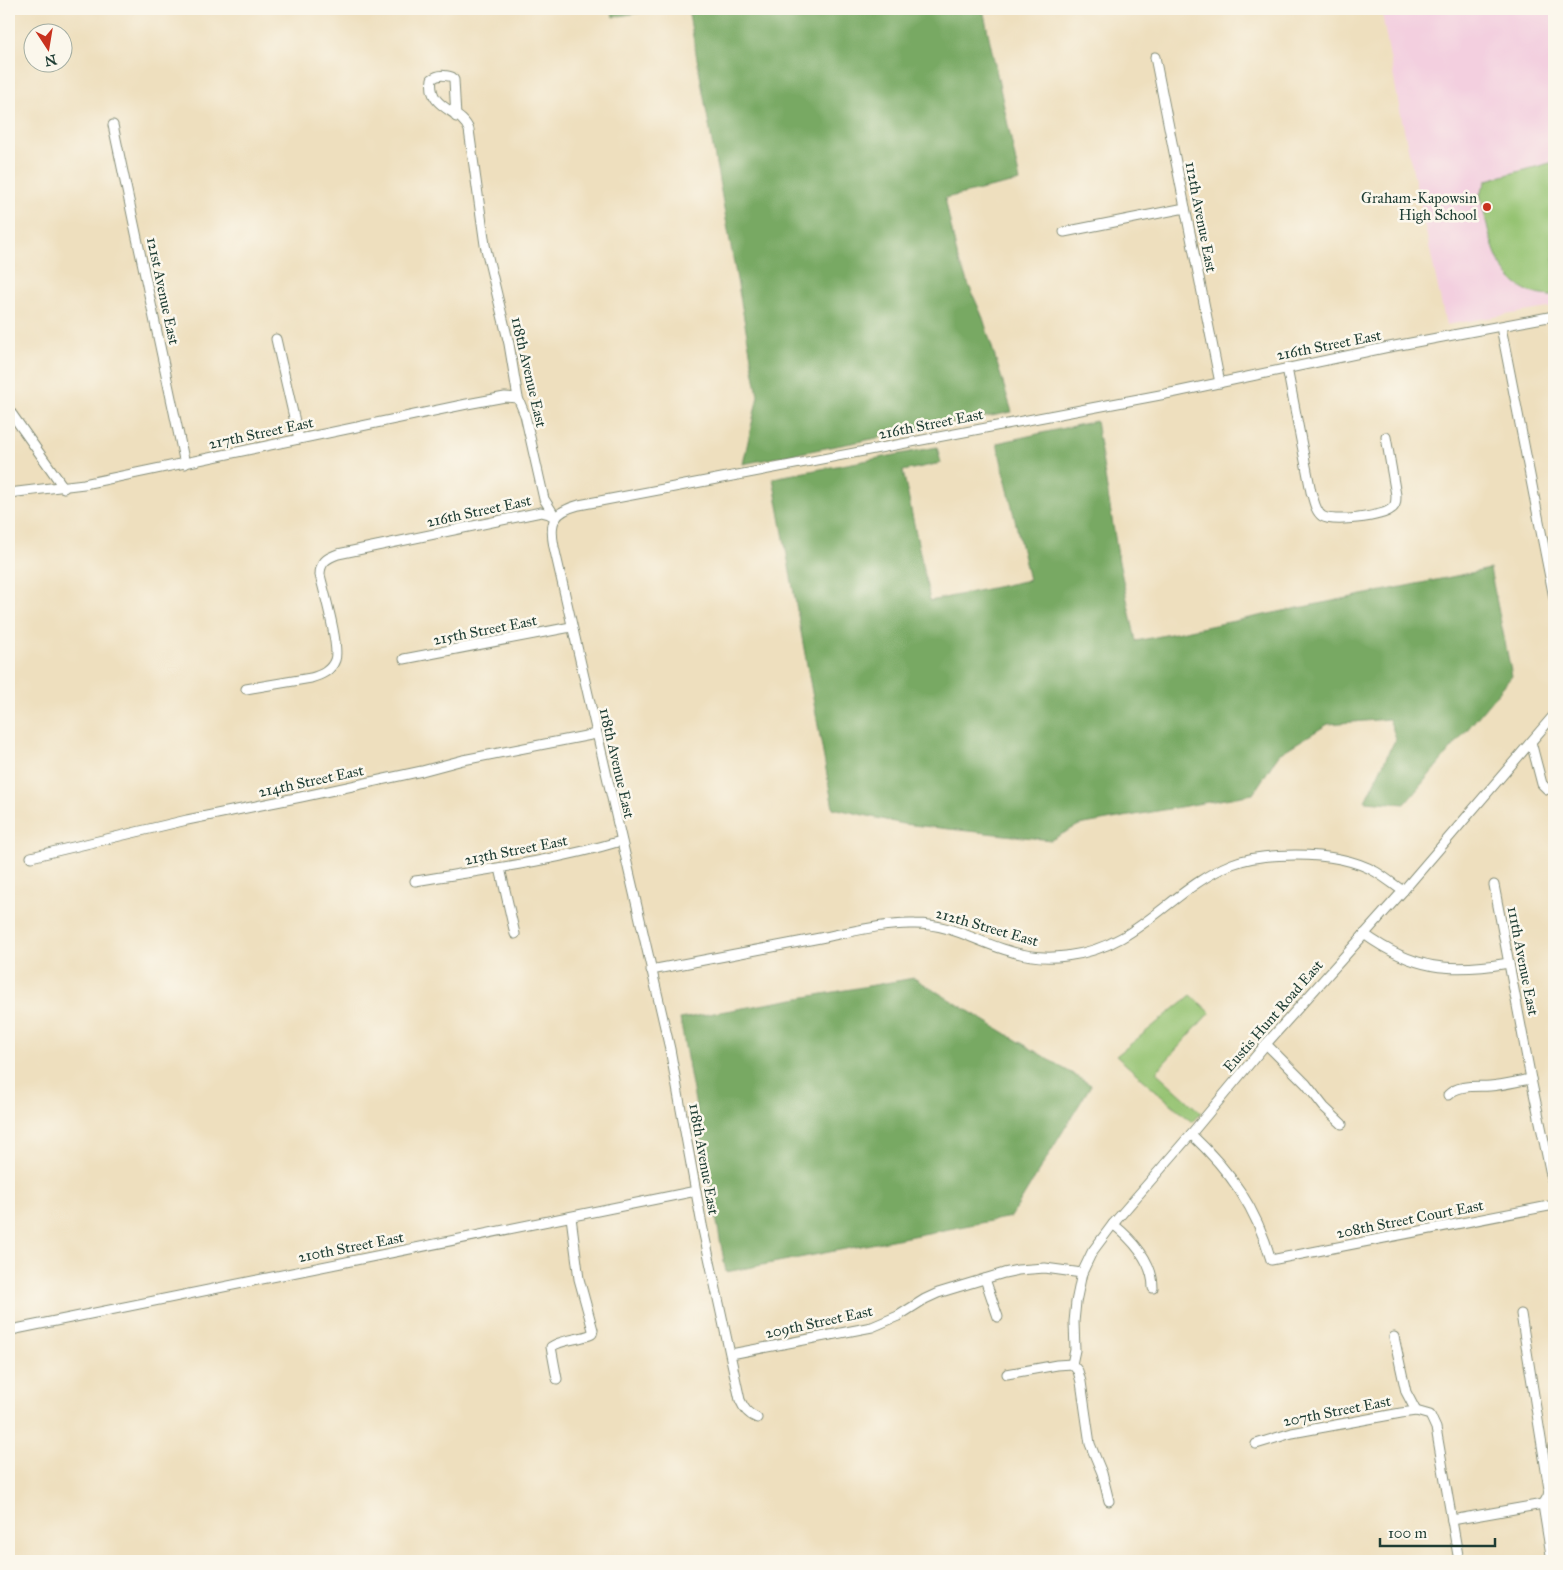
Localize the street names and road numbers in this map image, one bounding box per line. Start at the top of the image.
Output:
street label: 112th Avenue East [1181,160,1221,274]
street label: 121st Avenue East [143,236,183,347]
street label: 118th Avenue East [508,315,551,430]
street label: 216th Street East [1275,326,1384,364]
street label: 216th Street East [877,405,986,443]
street label: 217th Street East [207,413,316,453]
street label: 216th Street East [425,491,533,531]
street label: 215th Street East [432,611,539,649]
street label: 118th Avenue East [596,706,639,821]
street label: 214th Street East [257,761,366,801]
street label: 213th Street East [463,831,570,869]
street label: 212th Street East [934,904,1041,950]
street label: 111th Avenue East [1504,905,1543,1018]
street label: Eustis Hunt Road East [1219,956,1327,1076]
street label: 118th Avenue East [685,1102,723,1217]
street label: 208th Street Court East [1335,1196,1486,1242]
street label: 210th Street East [297,1228,406,1266]
street label: 209th Street East [764,1302,875,1342]
street label: 207th Street East [1282,1392,1393,1430]

